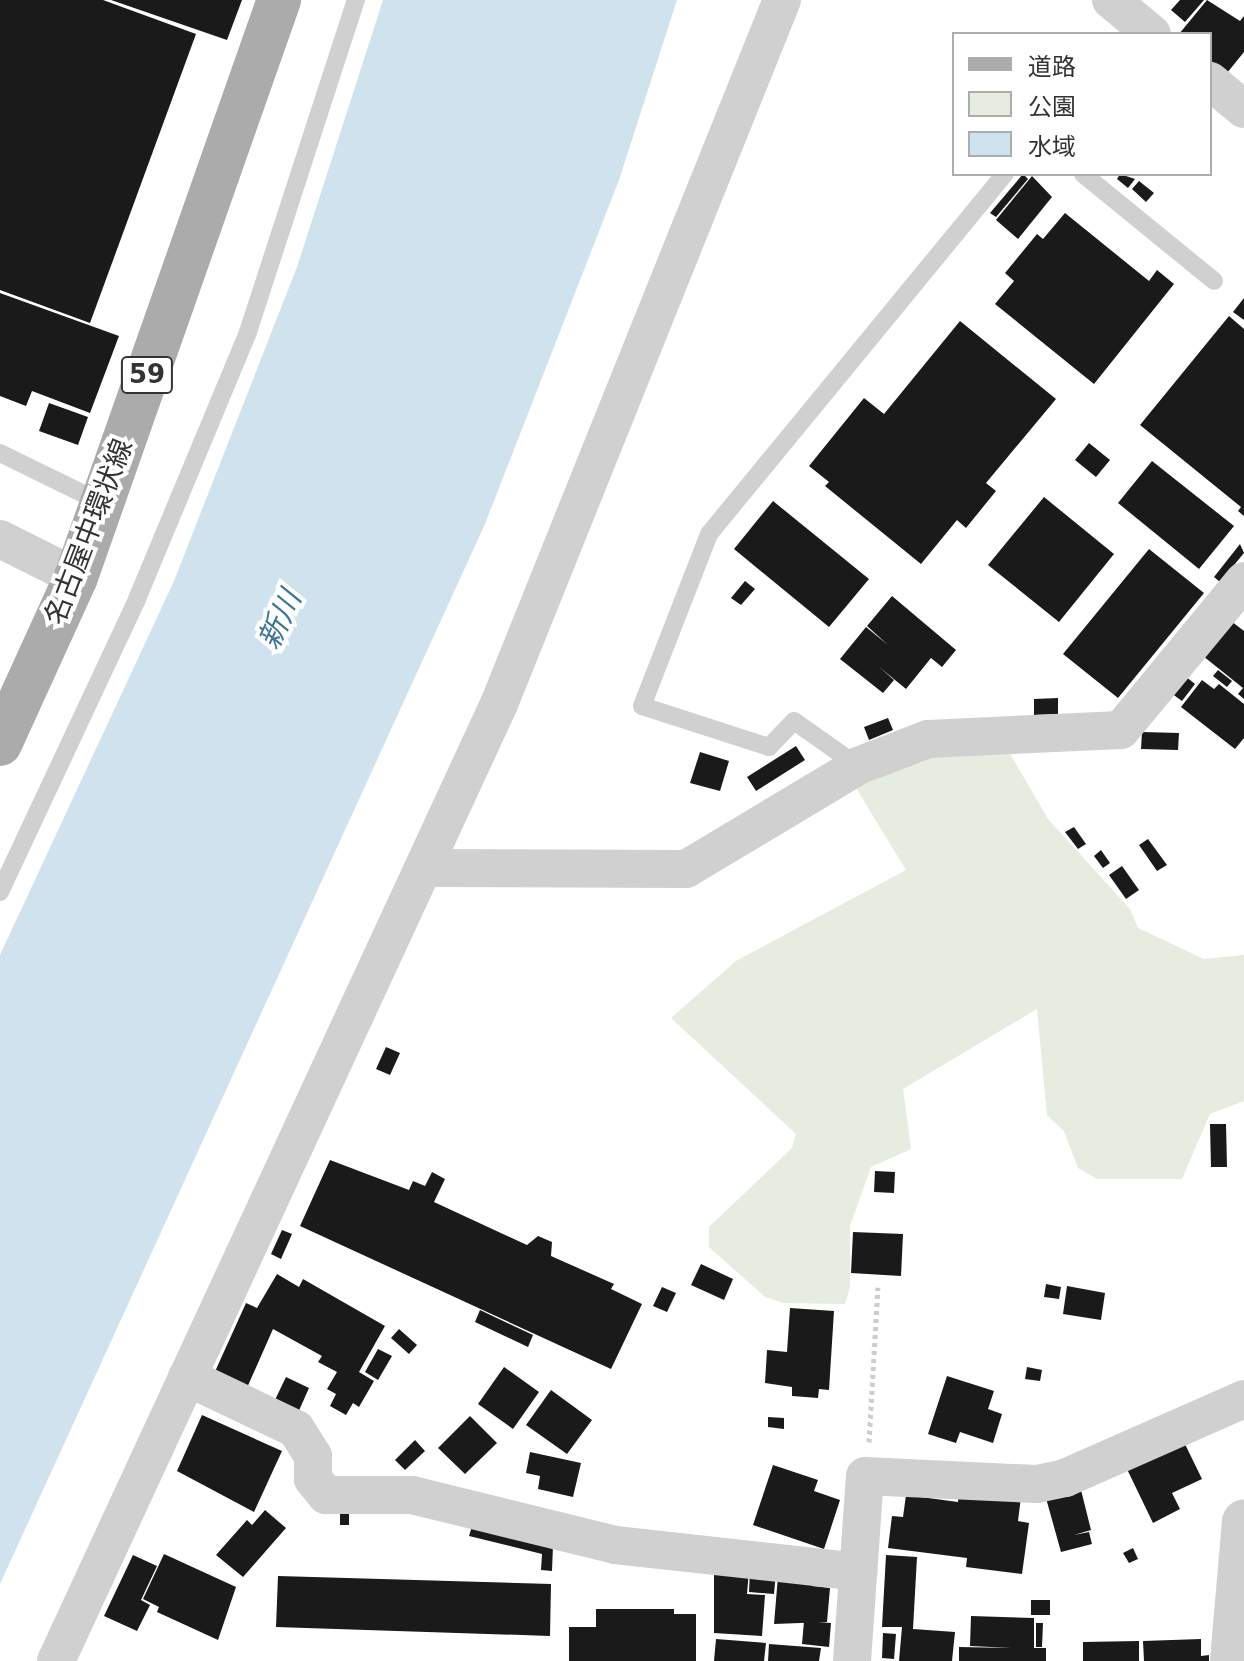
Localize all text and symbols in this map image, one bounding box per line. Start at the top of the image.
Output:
legend [952,32,1212,176]
text: 道路 [1028,53,1076,81]
text: 公園 [1028,93,1076,121]
text: 水域 [1028,133,1076,161]
road number: 59 [119,353,175,397]
street label: 名古屋中環状線 [38,434,140,630]
water label: 新川 [251,585,309,655]

